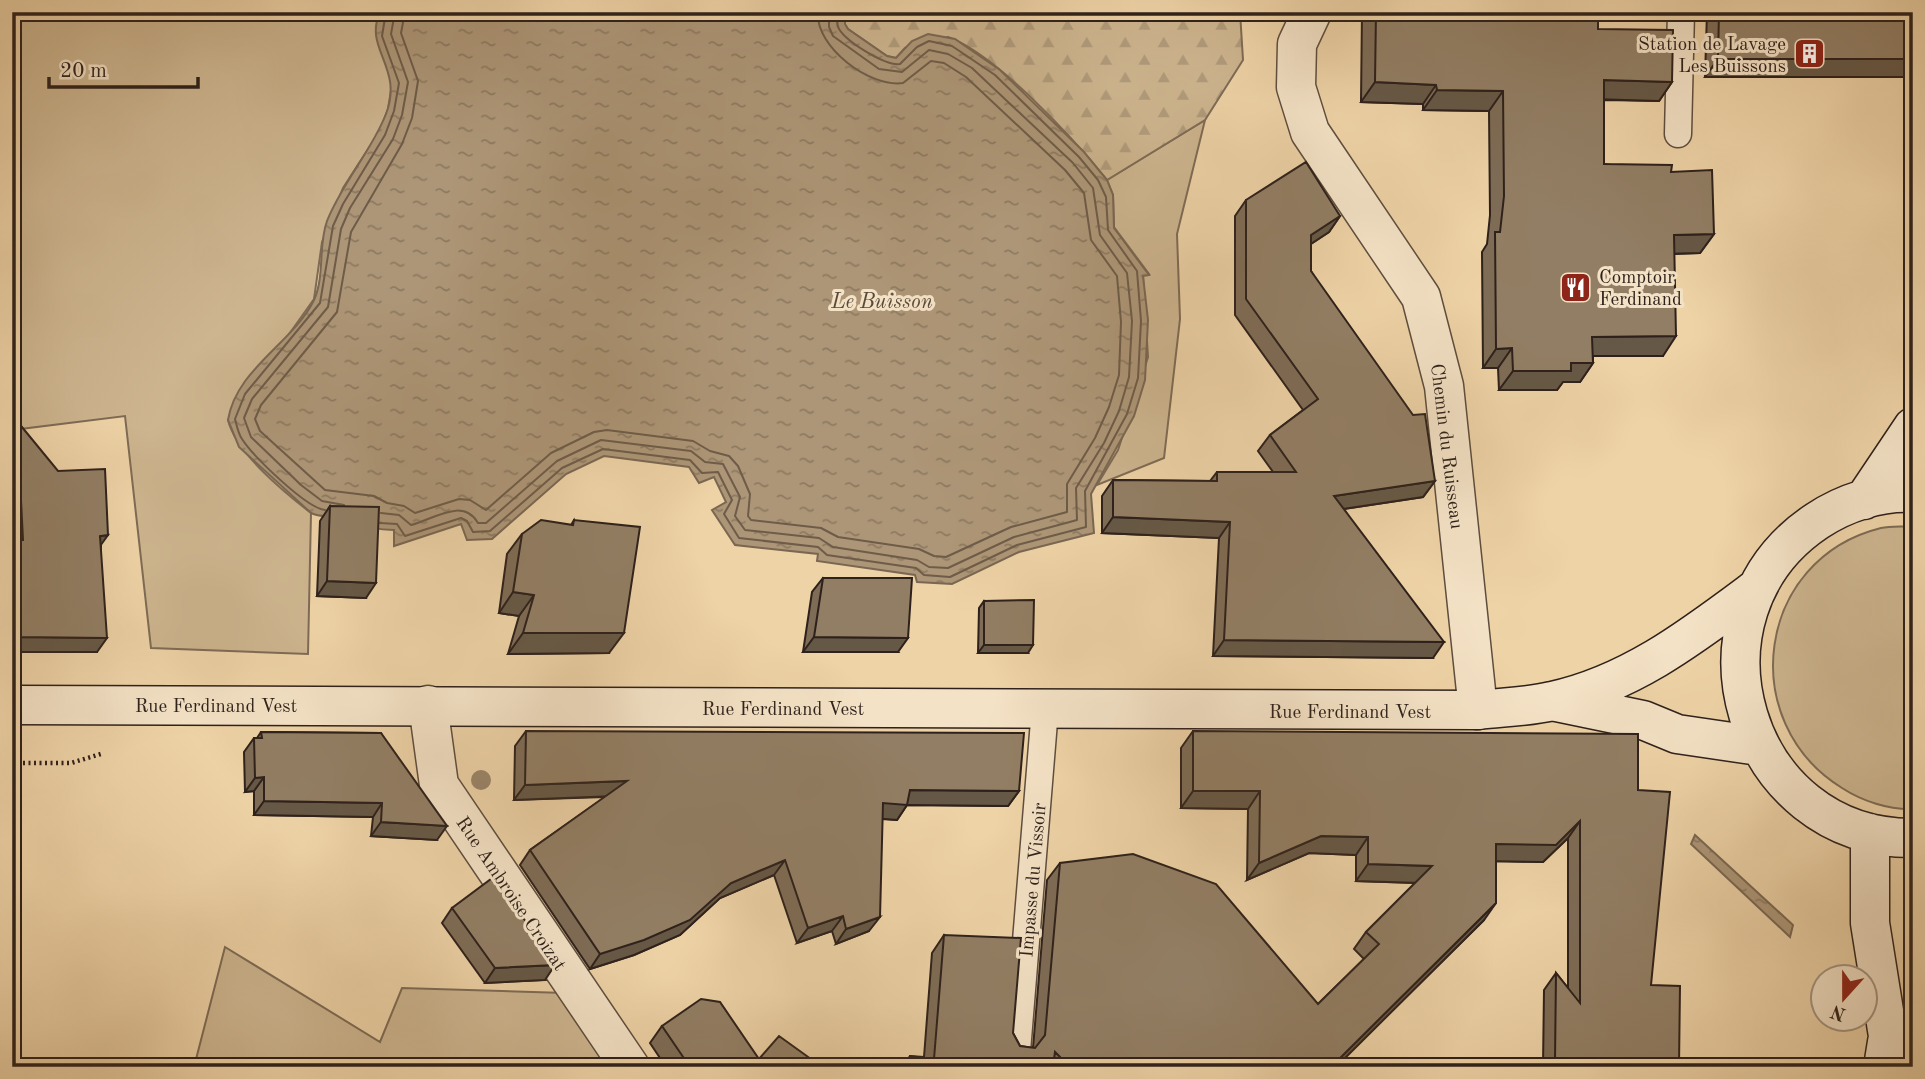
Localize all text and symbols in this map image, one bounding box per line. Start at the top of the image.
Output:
place label: Station de Lavage Les Buissons [1638,36,1786,77]
building icon: Station de Lavage Les Buissons [1792,37,1826,71]
scale bar [49,46,198,90]
text: 20 m [60,61,107,82]
place label: Comptoir Ferdinand [1599,269,1682,310]
restaurant icon: Comptoir Ferdinand [1559,270,1593,304]
water label: Le Buisson [830,292,933,313]
street label: Chemin du Ruisseau [1426,362,1465,530]
street label: Rue Ferdinand Vest [135,698,297,717]
street label: Rue Ferdinand Vest [702,701,864,720]
street label: Rue Ferdinand Vest [1269,704,1431,723]
street label: Impasse du Vissoir [1018,802,1051,959]
street label: Rue Ambroise Croizat [451,814,568,975]
north arrow [1810,964,1880,1034]
text: N [1828,1000,1849,1023]

